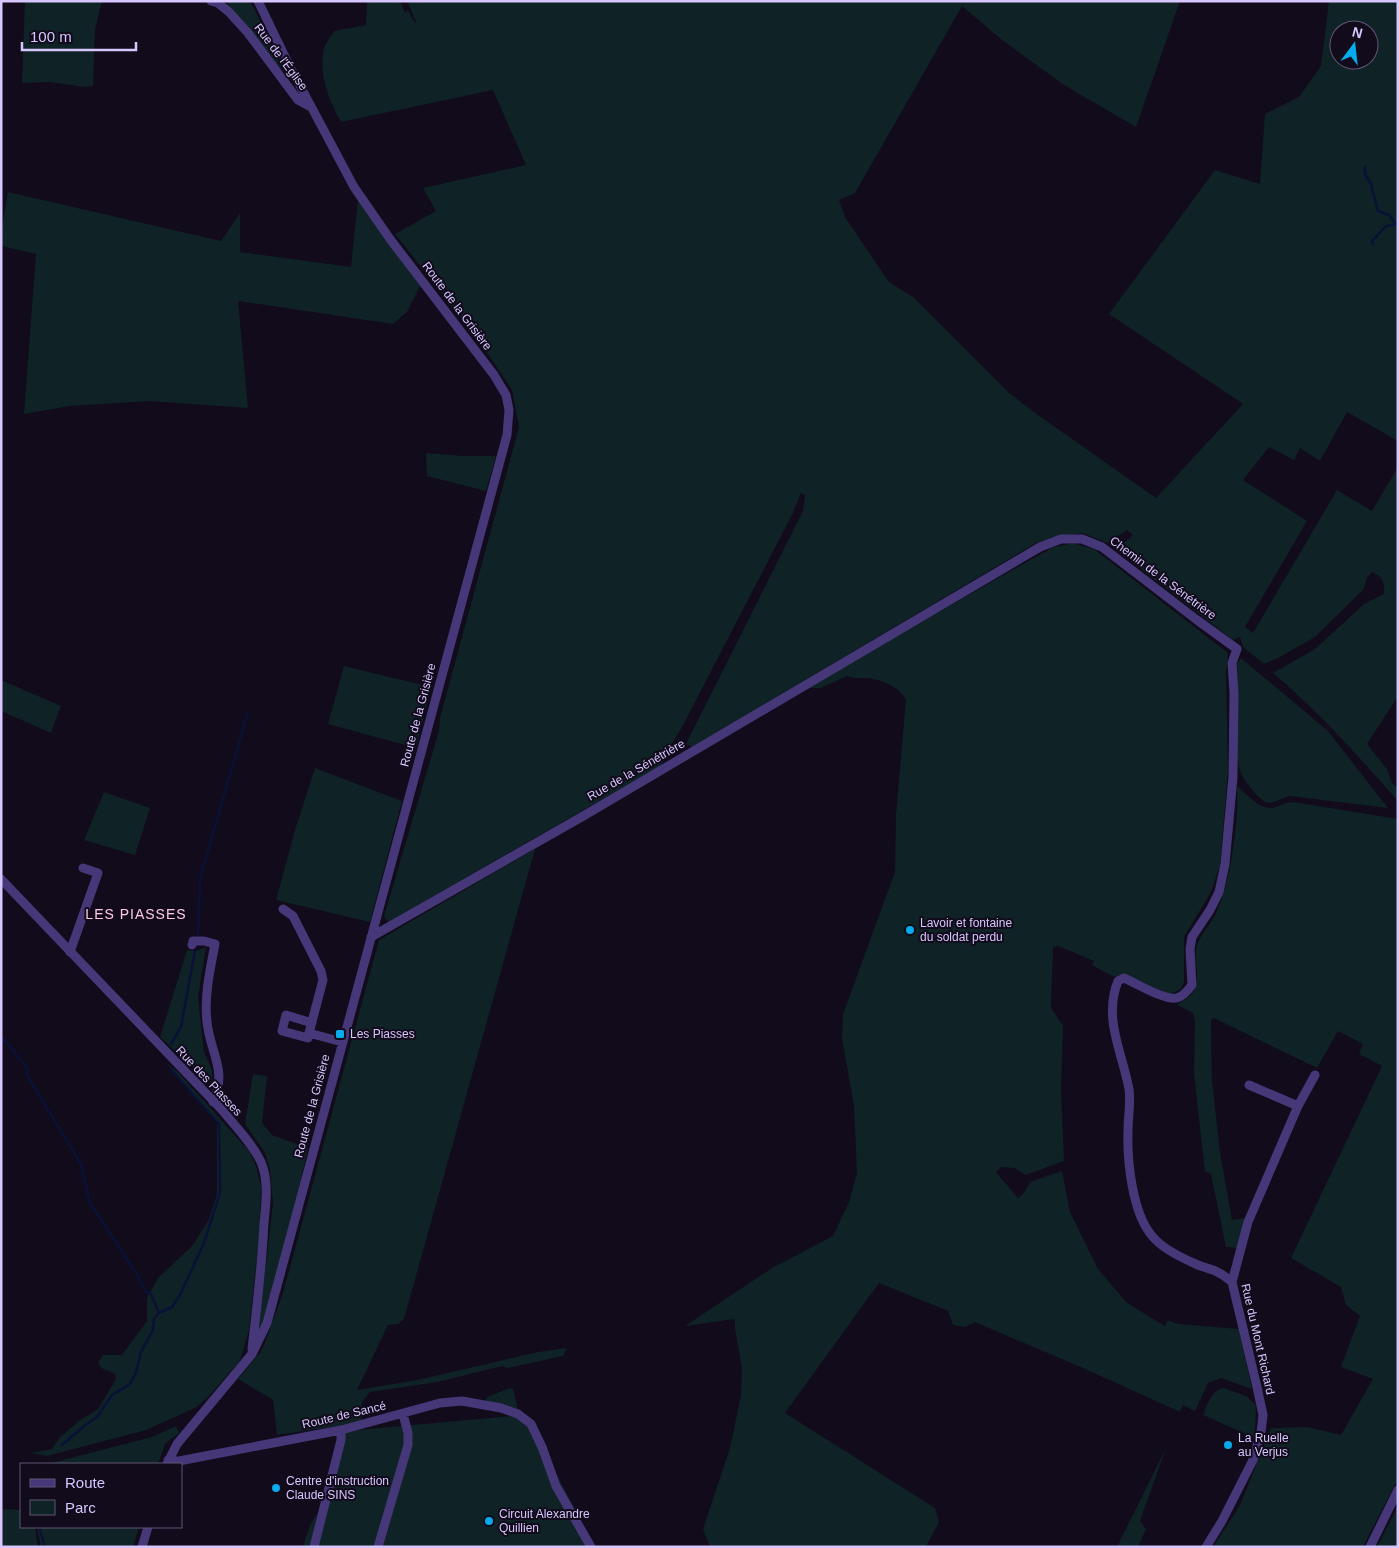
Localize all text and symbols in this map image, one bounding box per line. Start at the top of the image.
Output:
scale bar [22,20,136,52]
street label: Rue de l'Église [251,20,312,93]
north arrow [1329,20,1379,70]
text: N [1350,23,1364,41]
text: 100 m [30,28,72,45]
street label: Route de la Grisière [419,259,495,353]
street label: Chemin de la Sénétrière [1107,533,1219,623]
street label: Route de la Grisière [397,661,439,768]
street label: Rue de la Sénétrière [585,736,687,804]
district label: LES PIASSES [85,906,187,922]
place label: Lavoir et fontaine du soldat perdu [920,916,1012,944]
marker: Lavoir et fontaine du soldat perdu [904,924,916,936]
place label: Les Piasses [350,1027,415,1041]
marker: Les Piasses [334,1028,346,1040]
street label: Rue des Piasses [173,1043,245,1119]
street label: Route de la Grisière [291,1052,333,1159]
street label: Rue du Mont Richard [1238,1282,1278,1396]
street label: Route de Sancé [300,1398,388,1432]
place label: La Ruelle au Verjus [1238,1431,1289,1459]
marker: La Ruelle au Verjus [1222,1439,1234,1451]
legend [20,1463,182,1528]
text: Route [65,1474,105,1491]
place label: Centre d'instruction Claude SINS [286,1474,389,1502]
marker: Centre d'instruction Claude SINS [270,1482,282,1494]
text: Parc [65,1499,96,1516]
place label: Circuit Alexandre Quillien [499,1507,590,1535]
marker: Circuit Alexandre Quillien [483,1515,495,1527]

